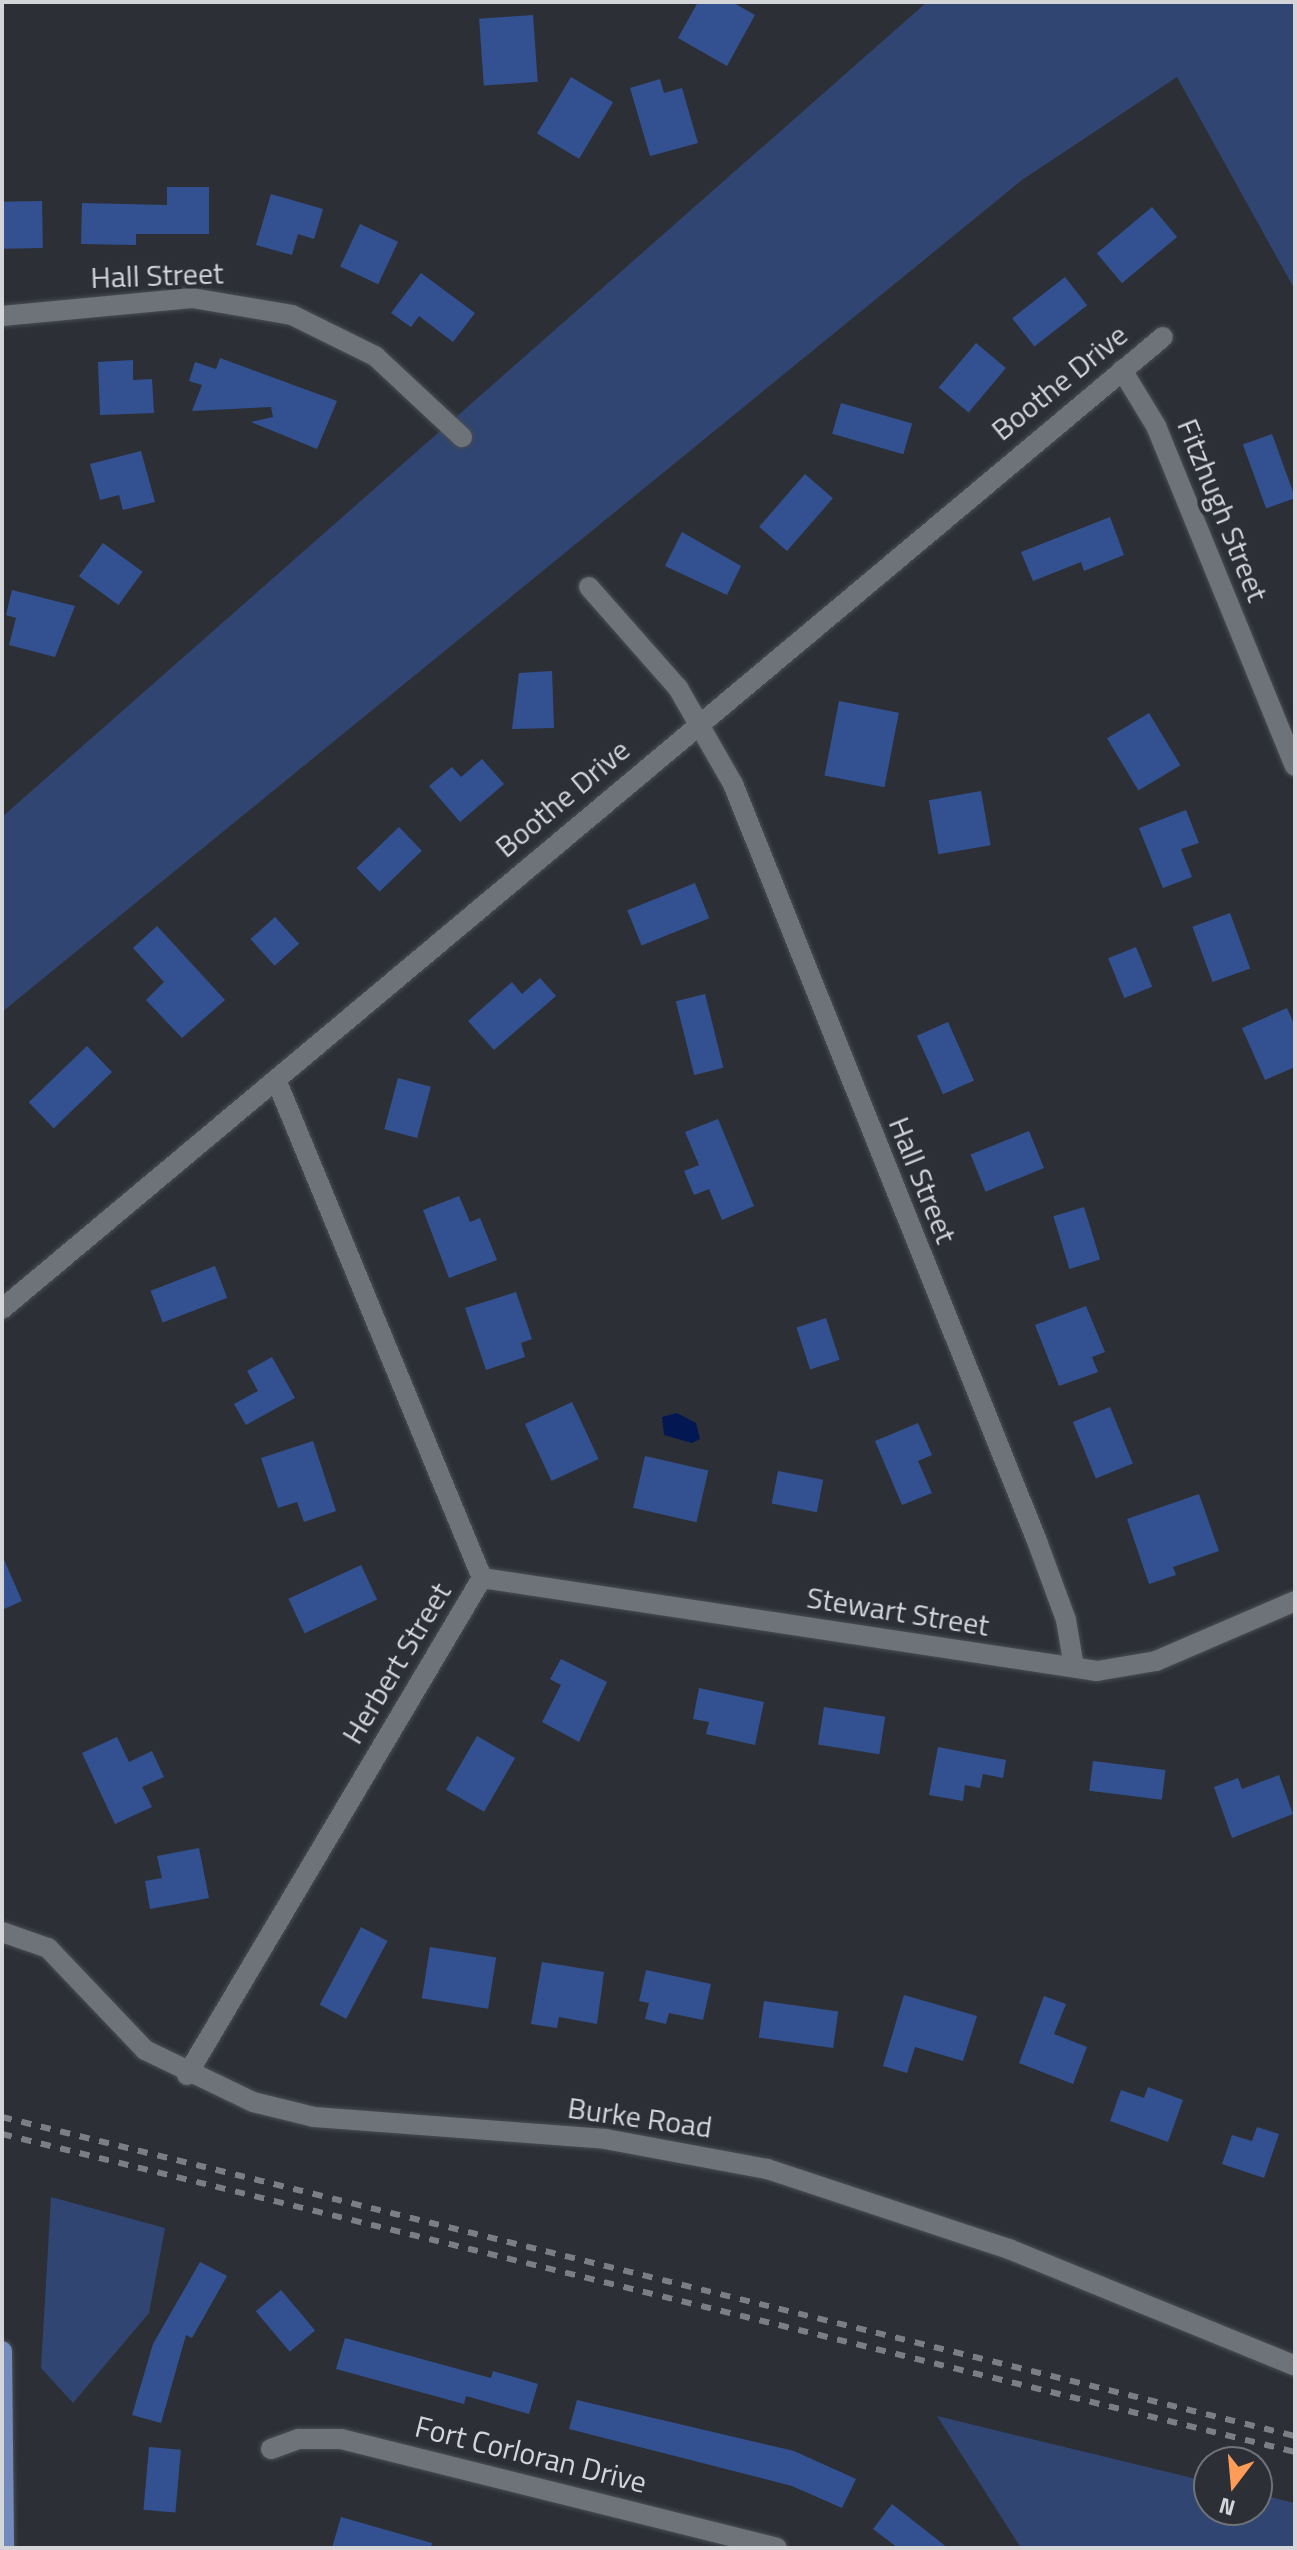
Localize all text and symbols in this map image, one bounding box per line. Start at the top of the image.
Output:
street label: Hall Street [90,255,224,295]
street label: Boothe Drive [984,316,1134,448]
street label: Fitzhugh Street [1170,413,1276,607]
street label: Boothe Drive [488,731,636,865]
street label: Hall Street [881,1112,965,1248]
street label: Herbert Street [334,1576,458,1750]
street label: Stewart Street [804,1579,992,1643]
street label: Burke Road [565,2089,715,2145]
street label: Fort Corloran Drive [412,2408,650,2500]
north arrow [1193,2446,1273,2526]
text: N [1215,2489,1239,2526]

